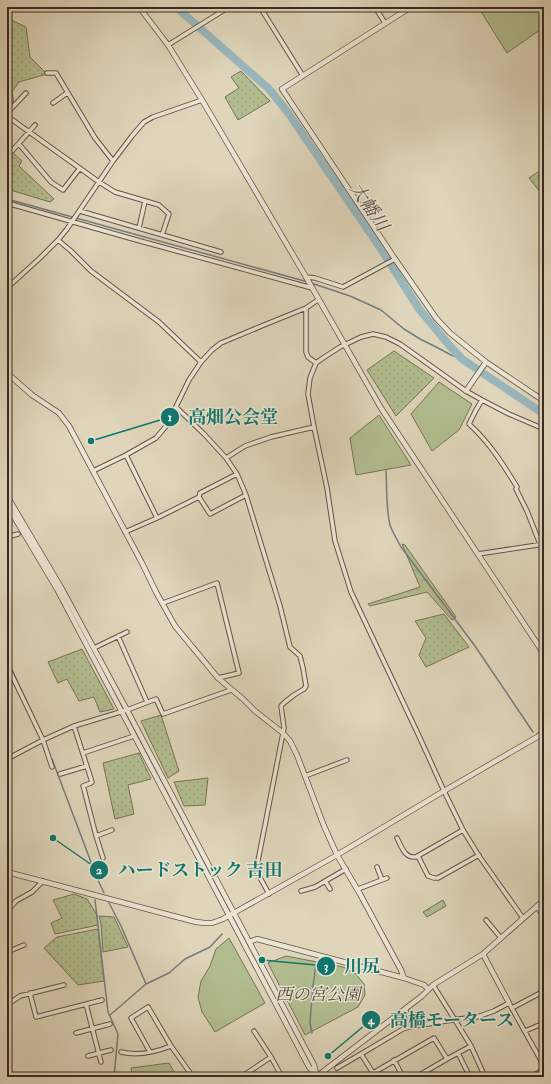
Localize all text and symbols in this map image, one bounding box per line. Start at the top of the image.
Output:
water label: 大幡川 [344,178,395,237]
callout: 高畑公会堂 [160,402,286,432]
text: 高畑公会堂 [188,406,278,429]
text: 1 [168,410,172,425]
callout: ハードストック 吉田 [89,855,291,885]
text: ハードストック 吉田 [117,859,283,882]
text: 2 [96,863,102,878]
callout: 川尻 [316,951,388,981]
text: 川尻 [344,955,380,978]
text: 3 [324,959,329,974]
park label: 西の宮公園 [276,984,363,1005]
callout: 高橋モータース [361,1005,522,1035]
text: 高橋モータース [390,1009,514,1032]
text: 4 [367,1013,376,1028]

